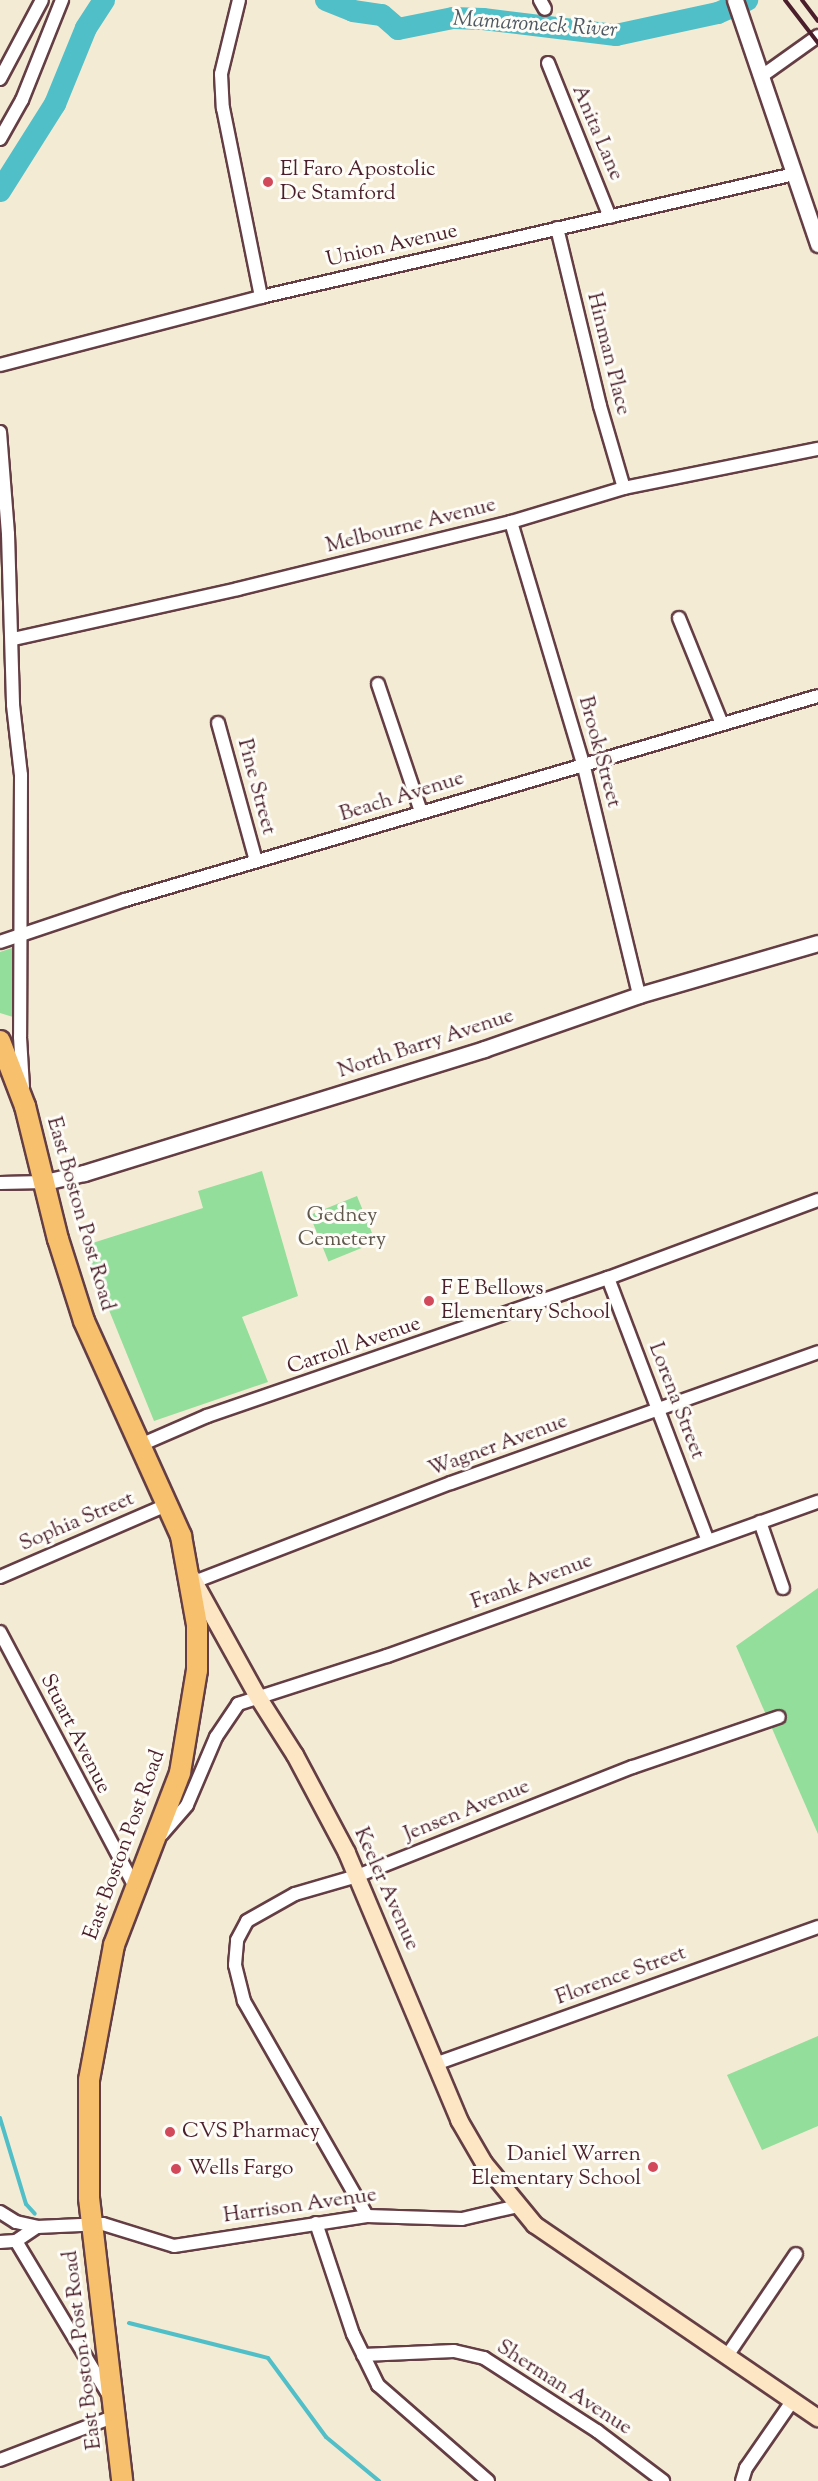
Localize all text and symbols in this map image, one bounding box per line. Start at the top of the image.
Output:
water label: Mamaroneck River [452,7,618,45]
street label: Anita Lane [566,82,628,184]
place label: El Faro Apostolic De Stamford [280,157,436,207]
marker: El Faro Apostolic De Stamford [261,175,275,189]
street label: Union Avenue [324,219,460,273]
street label: Hinman Place [581,290,635,418]
street label: Melbourne Avenue [323,493,499,559]
street label: Brook Street [572,694,626,810]
street label: Pine Street [231,736,281,838]
street label: Beach Avenue [337,766,467,828]
street label: North Barry Avenue [335,1004,517,1084]
street label: East Boston Post Road [40,1114,120,1314]
park label: Gedney Cemetery [298,1203,386,1253]
place label: F E Bellows Elementary School [441,1276,610,1326]
marker: F E Bellows Elementary School [422,1294,436,1308]
street label: Carroll Avenue [284,1311,424,1381]
street label: Lorena Street [642,1339,710,1463]
street label: Wagner Avenue [425,1409,571,1483]
street label: Sophia Street [16,1487,138,1557]
street label: Frank Avenue [468,1548,596,1616]
street label: Stuart Avenue [34,1670,116,1798]
street label: East Boston Post Road [79,1747,171,1943]
street label: Jensen Avenue [400,1774,534,1848]
street label: Keeler Avenue [348,1824,424,1954]
street label: Florence Street [553,1941,689,2011]
place label: CVS Pharmacy [182,2119,320,2145]
marker: CVS Pharmacy [163,2125,177,2139]
place label: Daniel Warren Elementary School [472,2142,641,2192]
place label: Wells Fargo [188,2156,294,2182]
marker: Daniel Warren Elementary School [646,2160,660,2174]
marker: Wells Fargo [169,2162,183,2176]
street label: Harrison Avenue [222,2183,378,2229]
street label: East Boston Post Road [58,2249,108,2451]
street label: Sherman Avenue [492,2335,636,2441]

